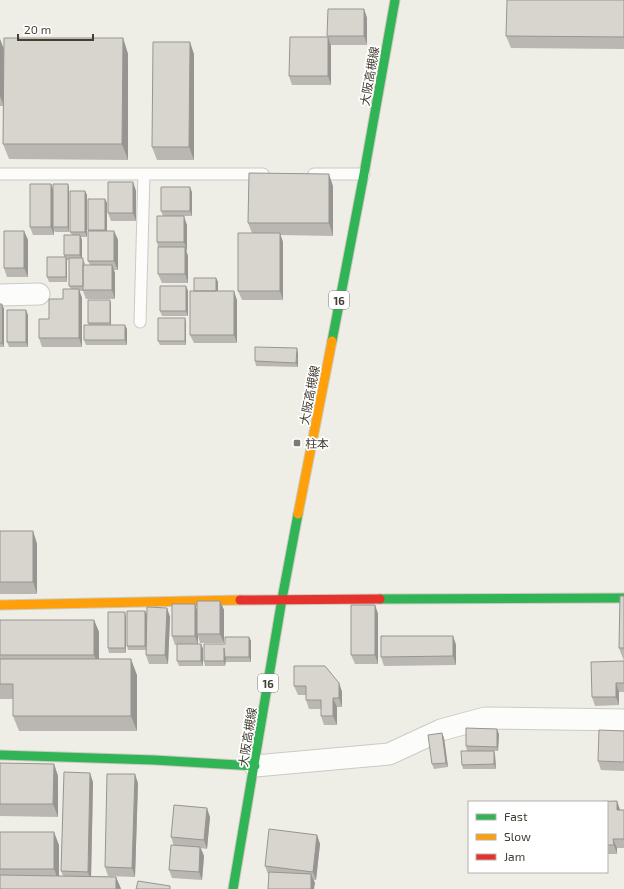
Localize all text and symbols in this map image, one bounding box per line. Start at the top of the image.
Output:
scale bar [18,16,93,42]
text: 20 m [24,22,51,36]
street label: 大阪高槻線 [357,45,381,107]
road number: 16 [329,291,349,309]
street label: 大阪高槻線 [296,364,322,426]
place label: 柱本 [305,436,329,450]
marker: 柱本 [292,438,302,448]
road number: 16 [258,674,278,692]
street label: 大阪高槻線 [235,706,259,768]
legend [468,801,608,873]
text: Fast [504,809,528,823]
text: Slow [504,829,531,843]
text: Jam [504,849,525,863]

